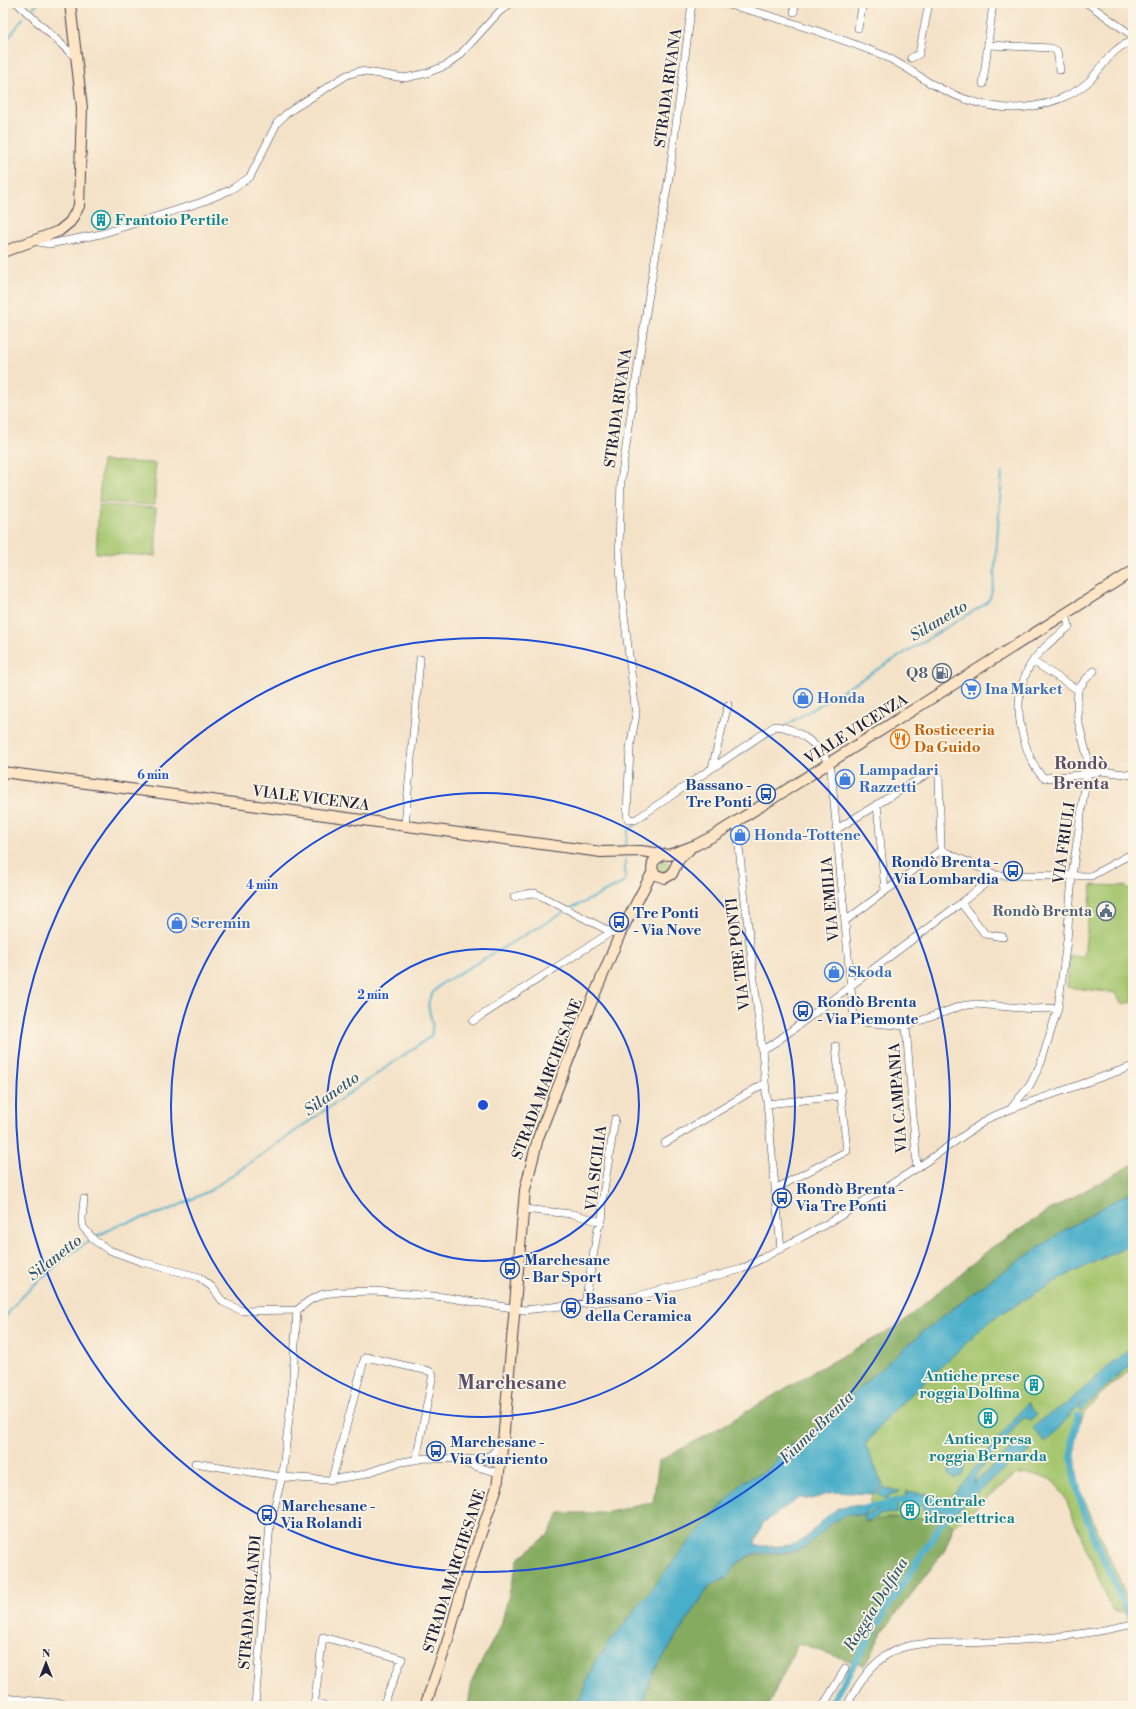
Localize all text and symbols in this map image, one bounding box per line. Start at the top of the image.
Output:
street label: STRADA RIVANA [651,26,686,149]
building icon: Frantoio Pertile [90,209,112,231]
place label: Frantoio Pertile [115,211,229,230]
street label: STRADA RIVANA [601,346,636,469]
water label: Silanetto [906,596,971,646]
fuel station icon: Q8 [931,662,953,684]
place label: Q8 [906,664,928,683]
supermarket icon: Ina Market [960,678,982,700]
place label: Ina Market [985,680,1063,699]
shop icon: Honda [792,687,814,709]
place label: Honda [817,689,866,708]
street label: VIALE VICENZA [800,690,912,769]
place label: Rosticceria Da Guido [914,721,996,757]
restaurant icon: Rosticceria Da Guido [889,728,911,750]
district label: Rondò Brenta [1053,753,1110,795]
place label: Lampadari Razzetti [859,761,939,797]
text: 6 min [137,768,169,783]
shop icon: Lampadari Razzetti [834,768,856,790]
place label: Bassano - Tre Ponti [685,776,752,812]
street label: VIALE VICENZA [250,782,371,815]
bus stop icon: Bassano - Tre Ponti [755,783,777,805]
street label: VIA FRIULI [1049,801,1080,886]
shop icon: Honda-Tottene [729,824,751,846]
place label: Honda-Tottene [754,826,861,845]
place label: Rondò Brenta - Via Lombardia [891,853,1000,889]
street label: VIA EMILIA [817,855,844,943]
bus stop icon: Rondò Brenta - Via Lombardia [1002,860,1024,882]
text: 4 min [246,878,279,893]
street label: VIA TRE PONTI [722,896,755,1012]
public building icon: Rondò Brenta [1095,900,1117,922]
place label: Rondò Brenta [992,902,1093,921]
place label: Tre Ponti - Via Nove [633,904,702,940]
bus stop icon: Tre Ponti - Via Nove [608,911,630,933]
shop icon: Scremin [166,912,188,934]
place label: Scremin [191,914,251,933]
shop icon: Skoda [823,961,845,983]
place label: Skoda [848,963,893,982]
text: 2 min [357,988,389,1003]
place label: Rondò Brenta - Via Piemonte [817,993,919,1029]
street label: STRADA MARCHESANE [508,996,587,1162]
bus stop icon: Rondò Brenta - Via Piemonte [792,1000,814,1022]
street label: VIA CAMPANIA [885,1042,912,1155]
water label: Silanetto [300,1067,363,1120]
centre of rings [476,1098,490,1112]
street label: VIA SICILIA [582,1124,611,1213]
place label: Rondò Brenta - Via Tre Ponti [795,1180,904,1216]
bus stop icon: Rondò Brenta - Via Tre Ponti [771,1187,793,1209]
water label: Silanetto [23,1230,86,1285]
place label: Marchesane - Bar Sport [524,1251,610,1287]
bus stop icon: Marchesane - Bar Sport [499,1258,521,1280]
place label: Bassano - Via della Ceramica [585,1290,692,1326]
bus stop icon: Bassano - Via della Ceramica [560,1297,582,1319]
place label: Antiche prese roggia Dolfina [919,1367,1021,1403]
district label: Marchesane [457,1371,567,1395]
building icon: Antiche prese roggia Dolfina [1023,1374,1045,1396]
water label: Fiume Brenta [775,1387,858,1468]
building icon: Antica presa roggia Bernarda [977,1407,999,1429]
place label: Antica presa roggia Bernarda [929,1430,1048,1466]
place label: Marchesane - Via Guariento [449,1433,548,1469]
bus stop icon: Marchesane - Via Guariento [425,1440,447,1462]
street label: STRADA MARCHESANE [419,1487,490,1655]
place label: Centrale idroelettrica [924,1492,1016,1528]
place label: Marchesane - Via Rolandi [280,1497,376,1533]
building icon: Centrale idroelettrica [899,1499,921,1521]
bus stop icon: Marchesane - Via Rolandi [256,1504,278,1526]
street label: STRADA ROLANDI [235,1534,266,1670]
water label: Roggia Dolfina [839,1554,913,1656]
north arrow [26,1643,66,1683]
text: N [42,1647,51,1661]

